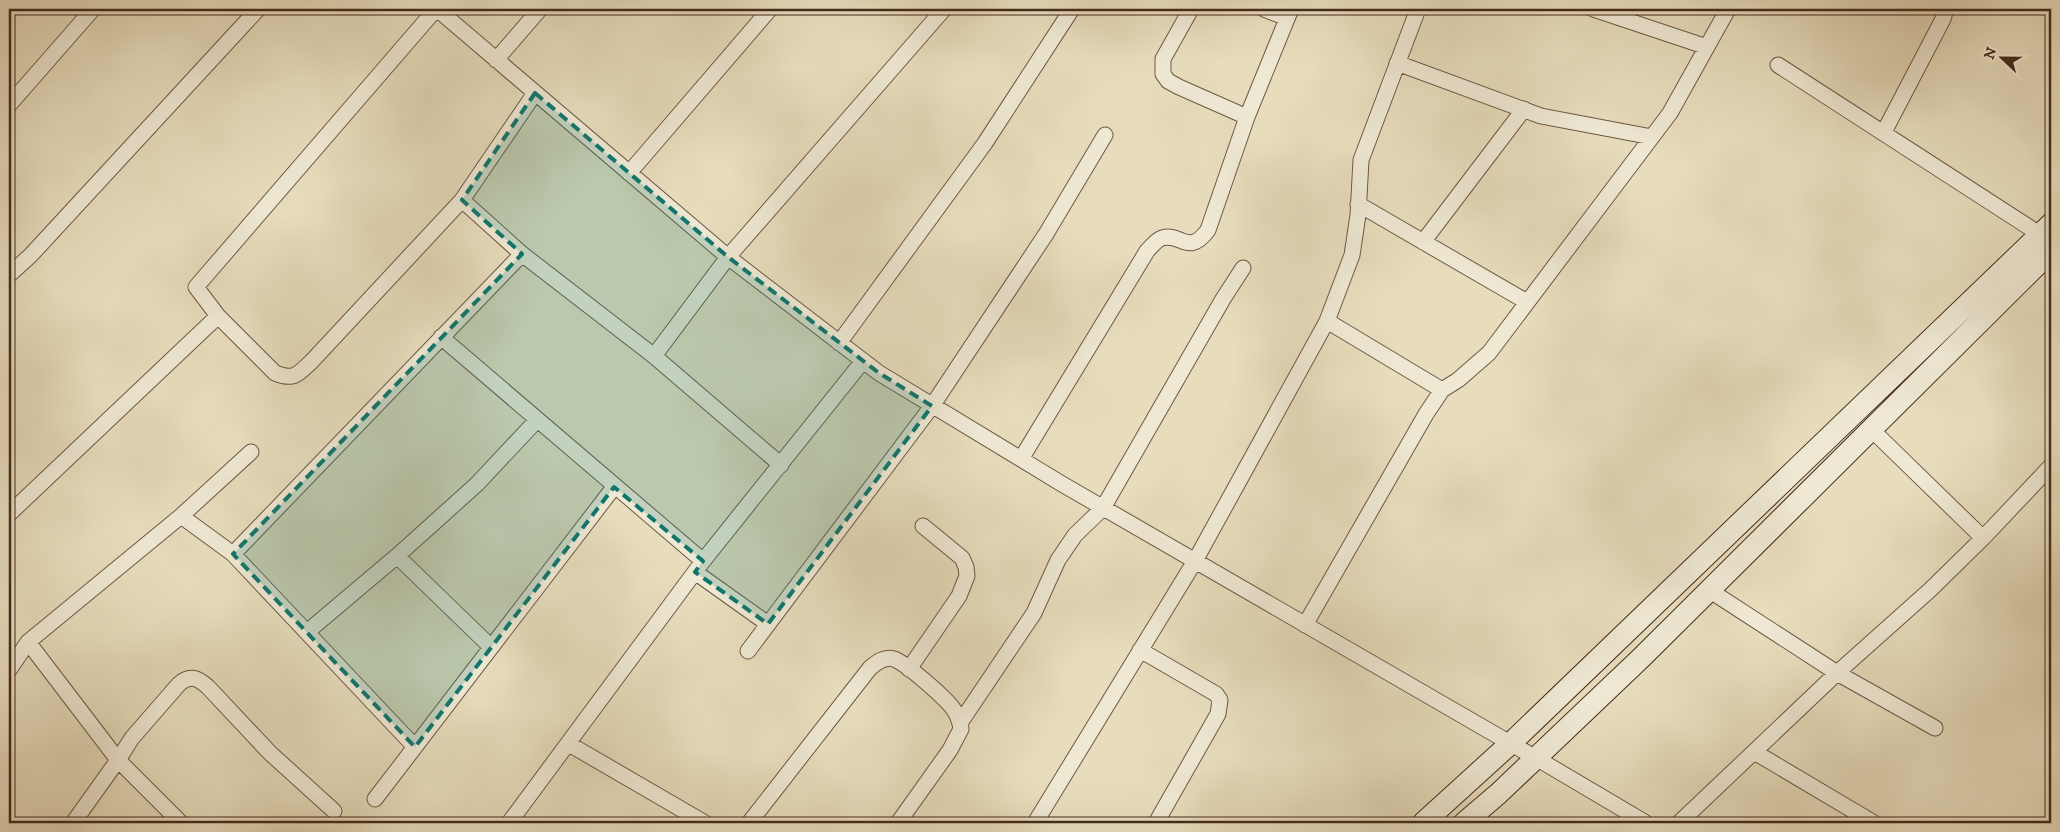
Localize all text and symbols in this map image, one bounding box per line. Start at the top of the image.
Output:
north arrow [1978,32,2028,82]
text: N [1980,44,2002,62]

